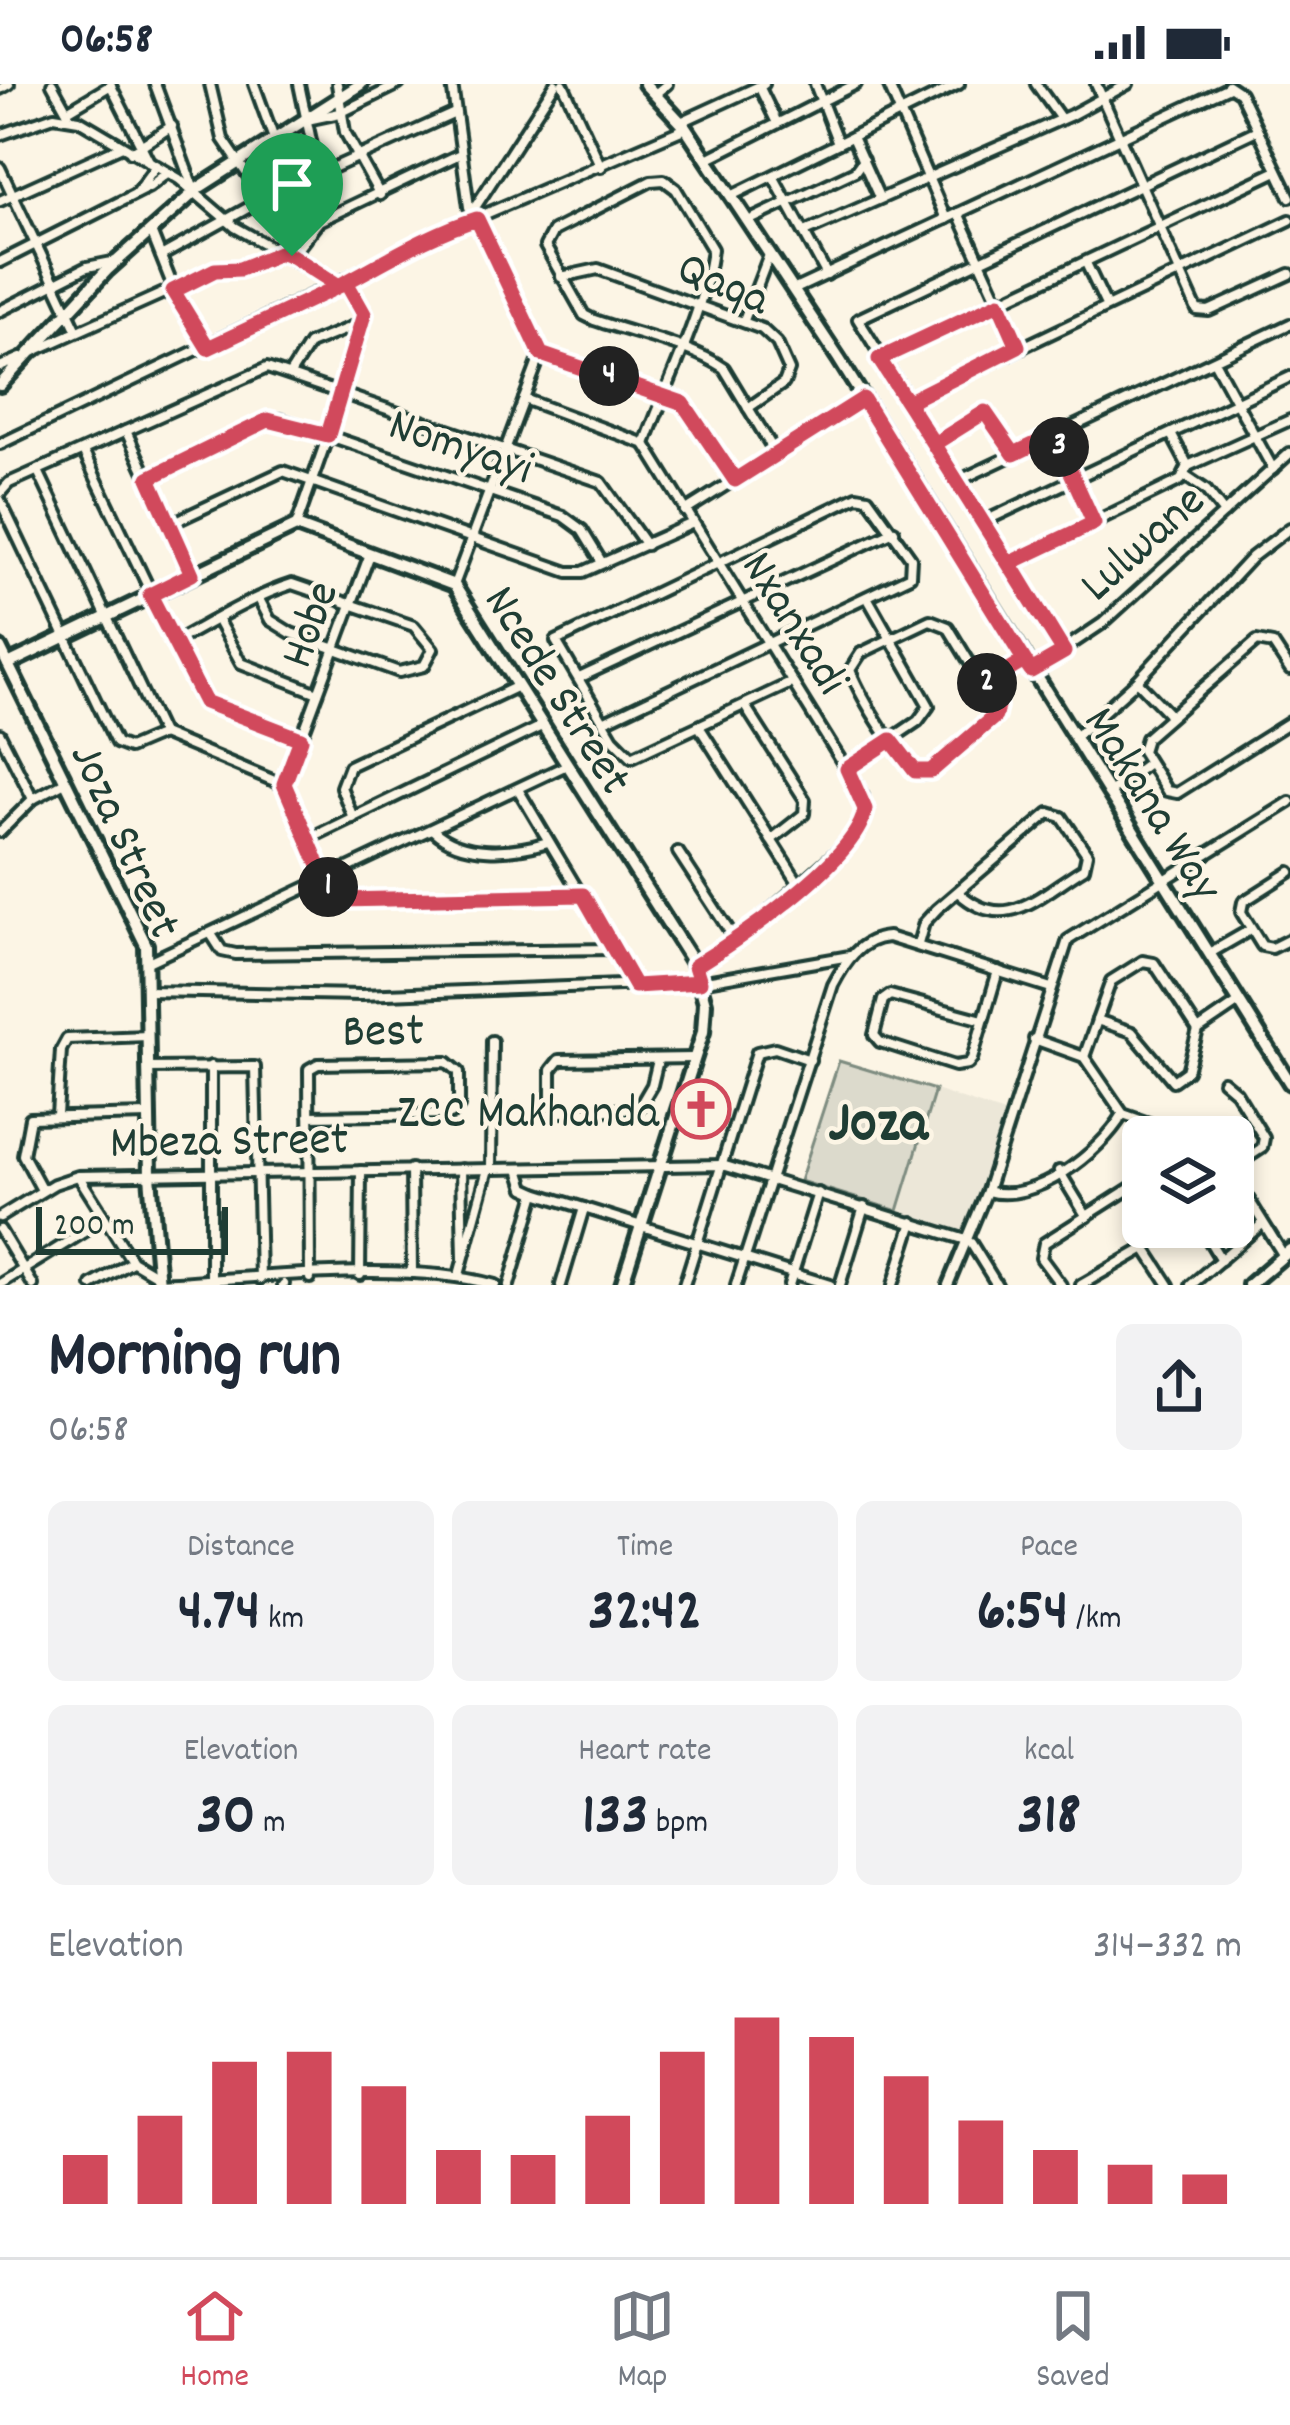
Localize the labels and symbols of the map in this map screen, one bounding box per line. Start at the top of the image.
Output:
pin [241,133,343,256]
street label: Qaqa [665,237,780,338]
pin: 4 [579,346,639,406]
street label: Nomyayi [378,393,541,507]
pin: 3 [1029,417,1089,477]
street label: Lulwane [1067,470,1223,621]
street label: Nxanxadi [721,540,863,710]
street label: Hobe [266,572,360,679]
street label: Ncede Street [463,574,646,810]
pin: 2 [957,653,1017,713]
street label: Makana Way [1063,695,1237,918]
street label: Joza Street [48,733,196,951]
pin: 1 [298,857,358,917]
street label: Best [342,999,425,1070]
church icon: ZCC Makhanda [670,1078,732,1140]
place label: ZCC Makhanda [397,1082,660,1151]
district label: Joza [828,1084,930,1170]
street label: Mbeza Street [109,1108,349,1181]
scale bar [36,1201,228,1254]

